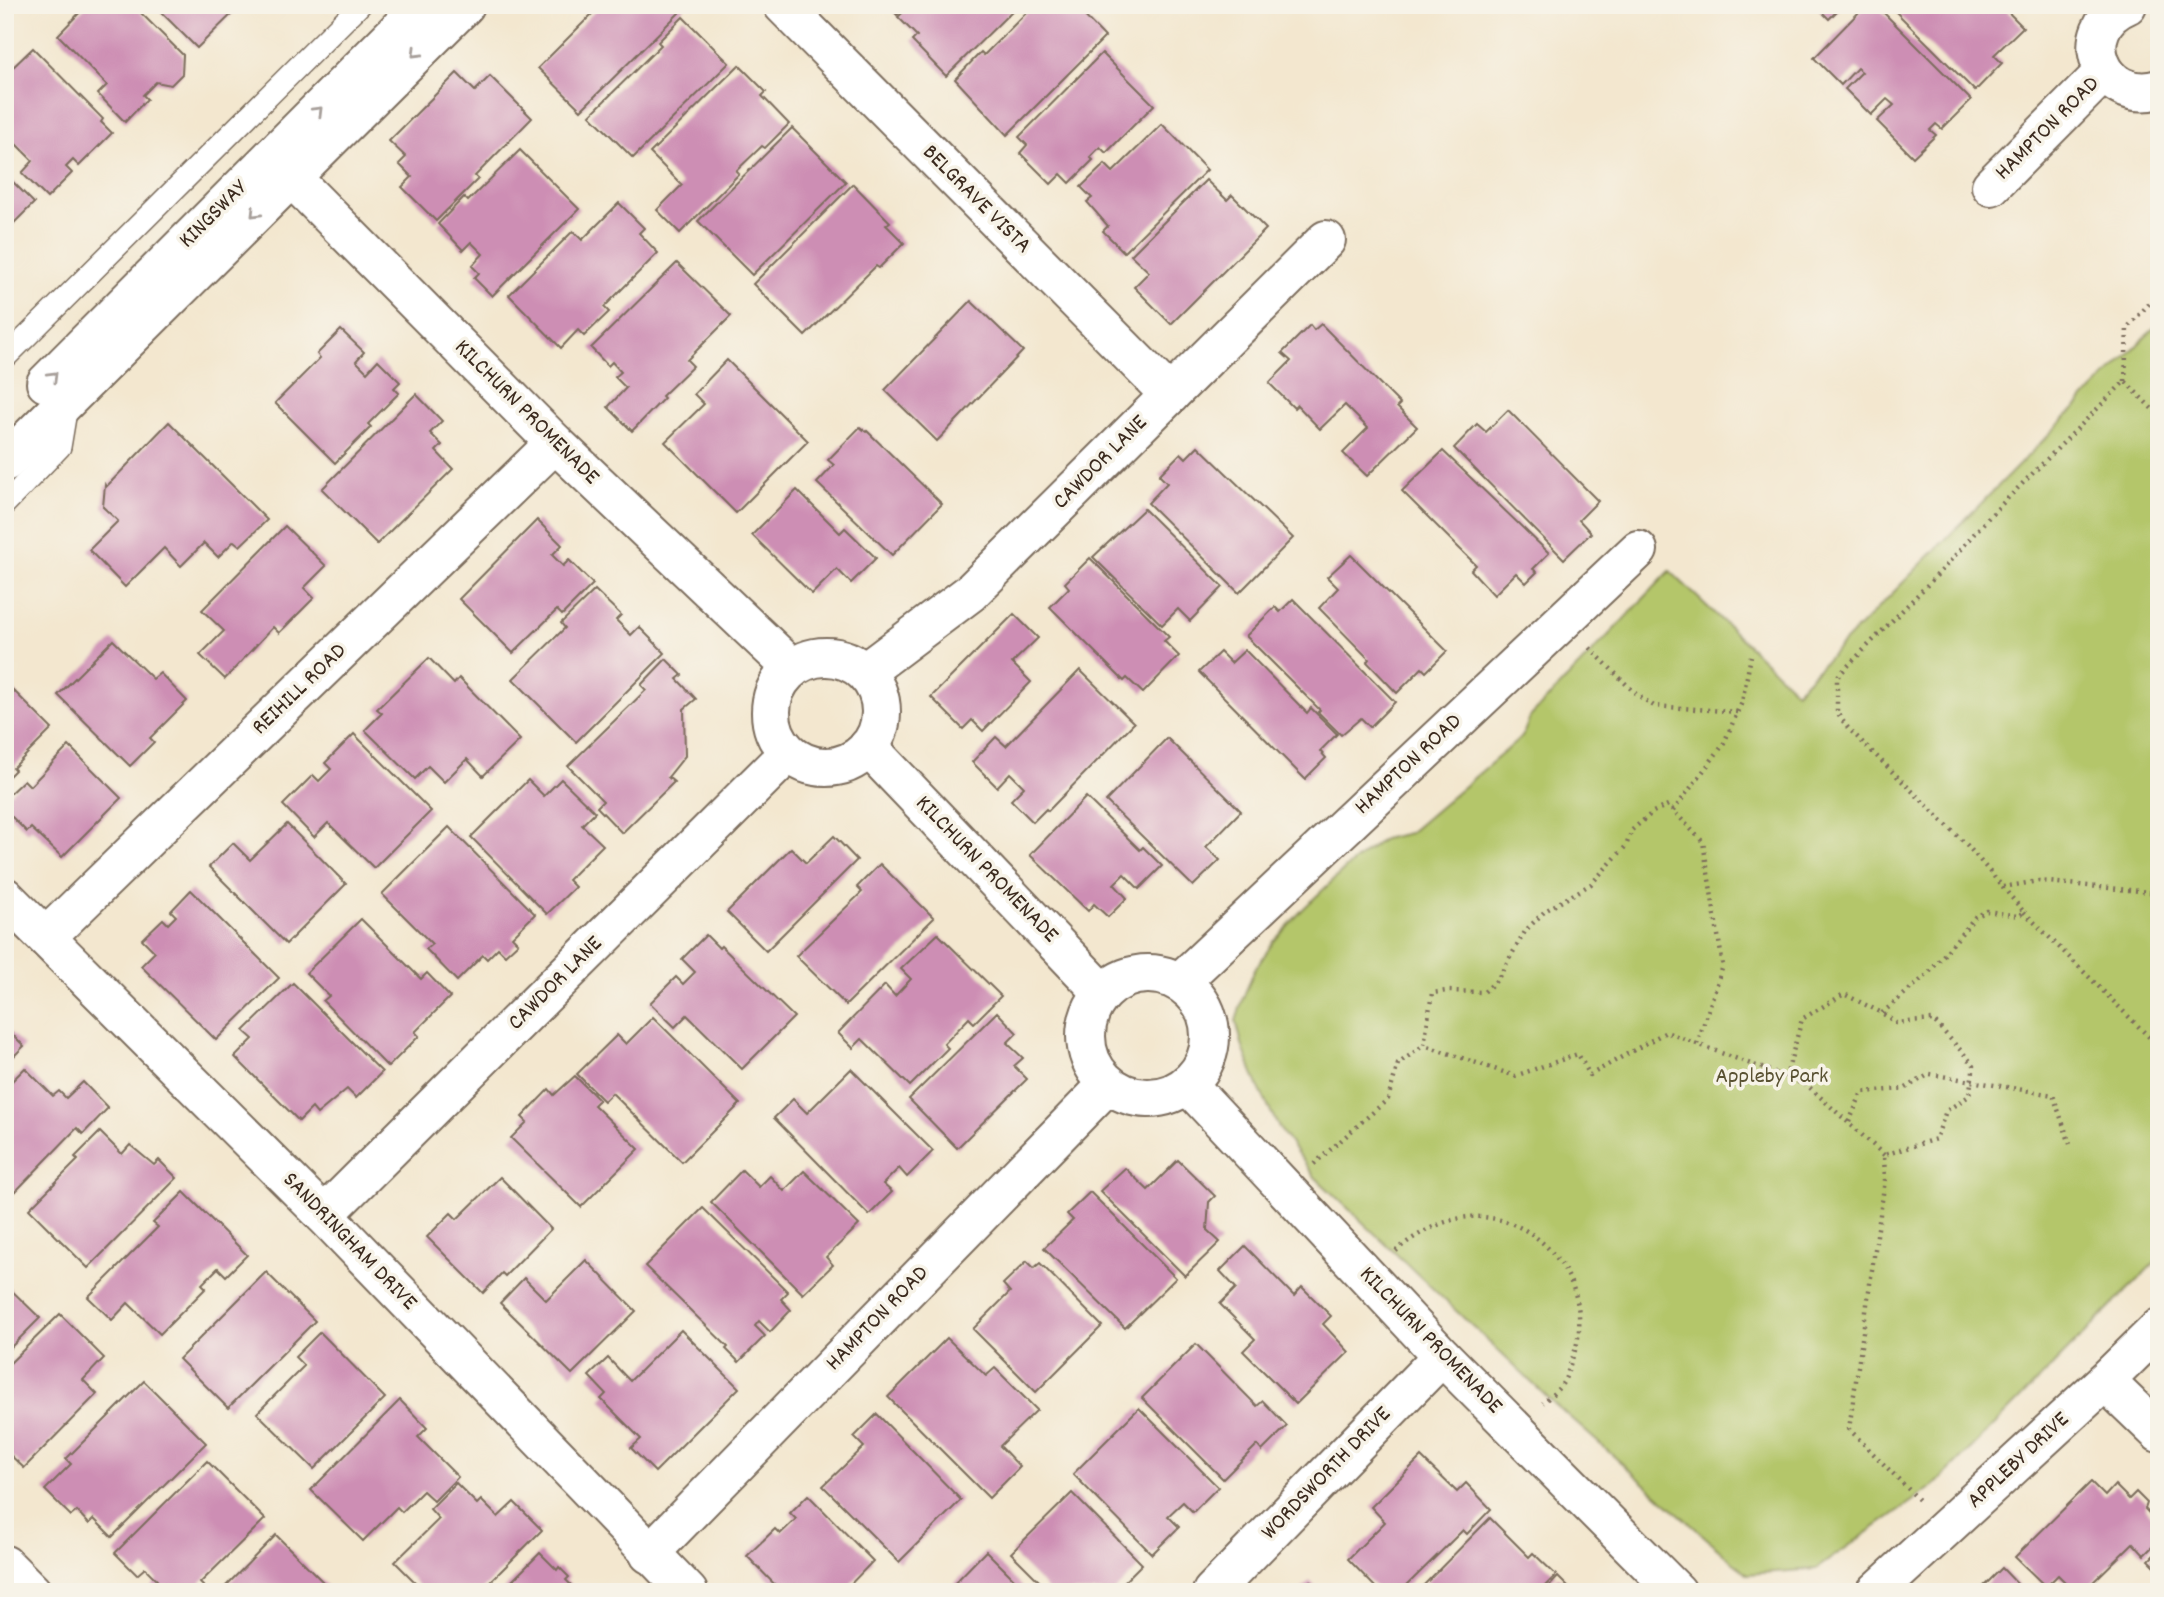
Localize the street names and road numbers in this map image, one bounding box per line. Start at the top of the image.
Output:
street label: HAMPTON ROAD [1988,69,2108,189]
street label: BELGRAVE VISTA [914,138,1038,262]
street label: KINGSWAY [172,173,256,257]
street label: KILCHURN PROMENADE [446,333,607,494]
street label: CAWDOR LANE [1046,408,1156,518]
street label: REIHILL ROAD [245,636,355,744]
street label: HAMPTON ROAD [1348,706,1470,823]
street label: KILCHURN PROMENADE [907,789,1066,952]
street label: CAWDOR LANE [501,929,611,1039]
street label: SANDRINGHAM DRIVE [274,1165,424,1319]
street label: HAMPTON ROAD [819,1258,937,1379]
street label: KILCHURN PROMENADE [1351,1260,1510,1423]
street label: WORDSWORTH DRIVE [1254,1399,1400,1548]
street label: APPLEBY DRIVE [1960,1404,2078,1517]

